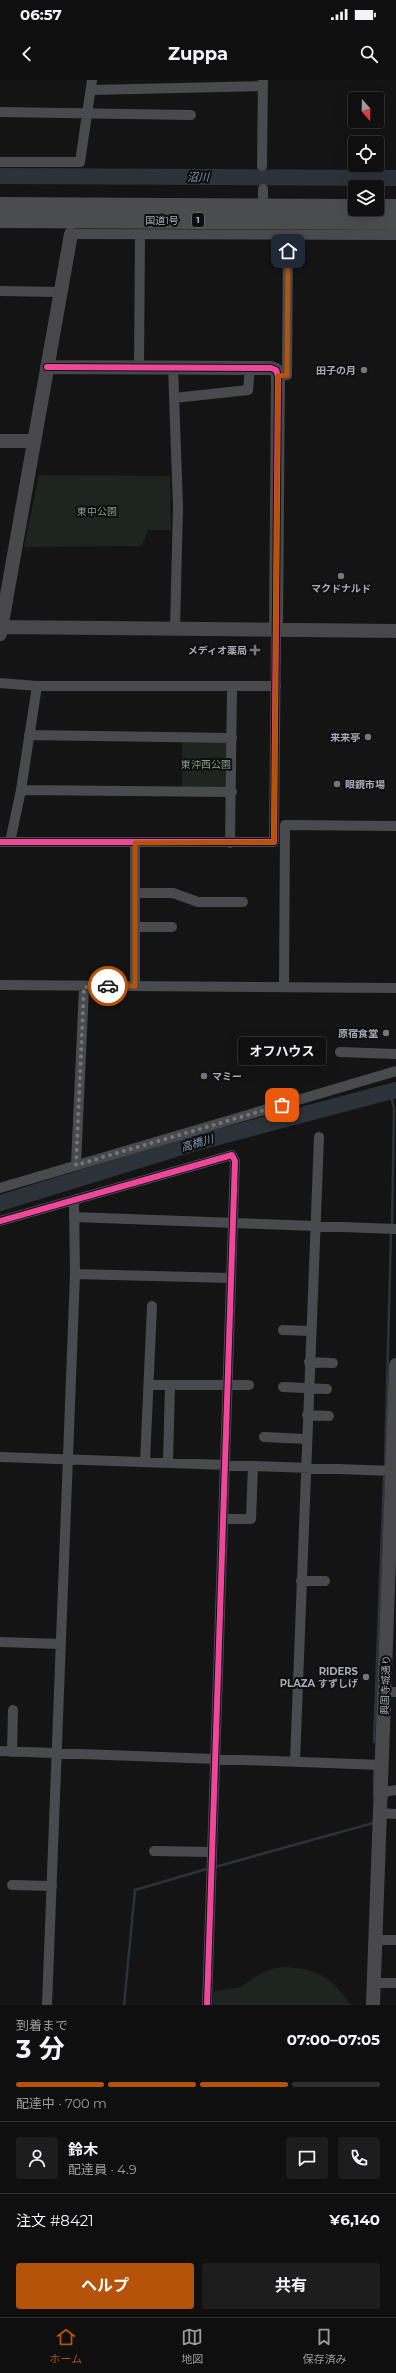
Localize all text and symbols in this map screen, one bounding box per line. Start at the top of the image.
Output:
text: 06:57 [20,5,62,24]
icon: back [16,43,38,65]
text: Zuppa [168,43,228,65]
icon: search [358,43,380,65]
north arrow [348,92,384,128]
map controls [348,92,384,216]
button: locate [348,136,384,172]
water label: 沼川 [187,170,210,184]
button: layers [348,180,384,216]
road number: 1 [192,213,204,227]
street label: 国道1号 [145,214,179,227]
pin [271,234,305,268]
icon: home [277,240,299,262]
place label: 田子の月 [316,364,356,377]
marker: 田子の月 [359,365,369,375]
park label: 東中公園 [77,505,117,518]
marker: マクドナルド [336,571,346,581]
place label: マクドナルド [311,582,371,595]
place label: メディオ薬局 [188,644,247,657]
marker: メディオ薬局 [250,645,260,655]
place label: 来来亭 [330,731,360,744]
marker: 来来亭 [363,732,373,742]
park label: 東沖西公園 [181,758,231,771]
place label: 眼鏡市場 [345,778,385,791]
marker: 眼鏡市場 [332,779,342,789]
courier [88,966,128,1006]
icon: car [97,975,119,997]
place label: 原宿食堂 [338,1027,378,1040]
marker: 原宿食堂 [381,1028,391,1038]
callout: オフハウス [238,1037,326,1065]
text: オフハウス [249,1043,315,1059]
place label: マミー [212,1070,242,1083]
marker: マミー [199,1071,209,1081]
pin [265,1088,299,1122]
icon: bag [271,1094,293,1116]
water label: 高橋川 [179,1131,216,1154]
street label: 興国寺城通り [378,1655,393,1715]
place label: RIDERS PLAZA すずしげ [280,1665,359,1690]
marker: RIDERS PLAZA すずしげ [361,1672,371,1682]
text: 到着まで [16,2017,68,2033]
text: 07:00–07:05 [287,2030,380,2049]
text: 3 分 [16,2033,65,2065]
text: 配達中 · 700 m [16,2095,107,2111]
button: person [16,2137,58,2179]
button: chat [286,2137,328,2179]
button: phone [338,2137,380,2179]
text: 鈴木 [68,2140,98,2159]
text: 配達員 · 4.9 [68,2161,137,2177]
text: ¥6,140 [329,2210,380,2229]
text: 注文 #8421 [16,2211,94,2230]
button: ヘルプ [16,2263,194,2309]
button: 共有 [202,2263,380,2309]
tab: ホーム [50,2326,82,2366]
tab: 地図 [181,2326,203,2366]
tab: 保存済み [302,2326,346,2366]

